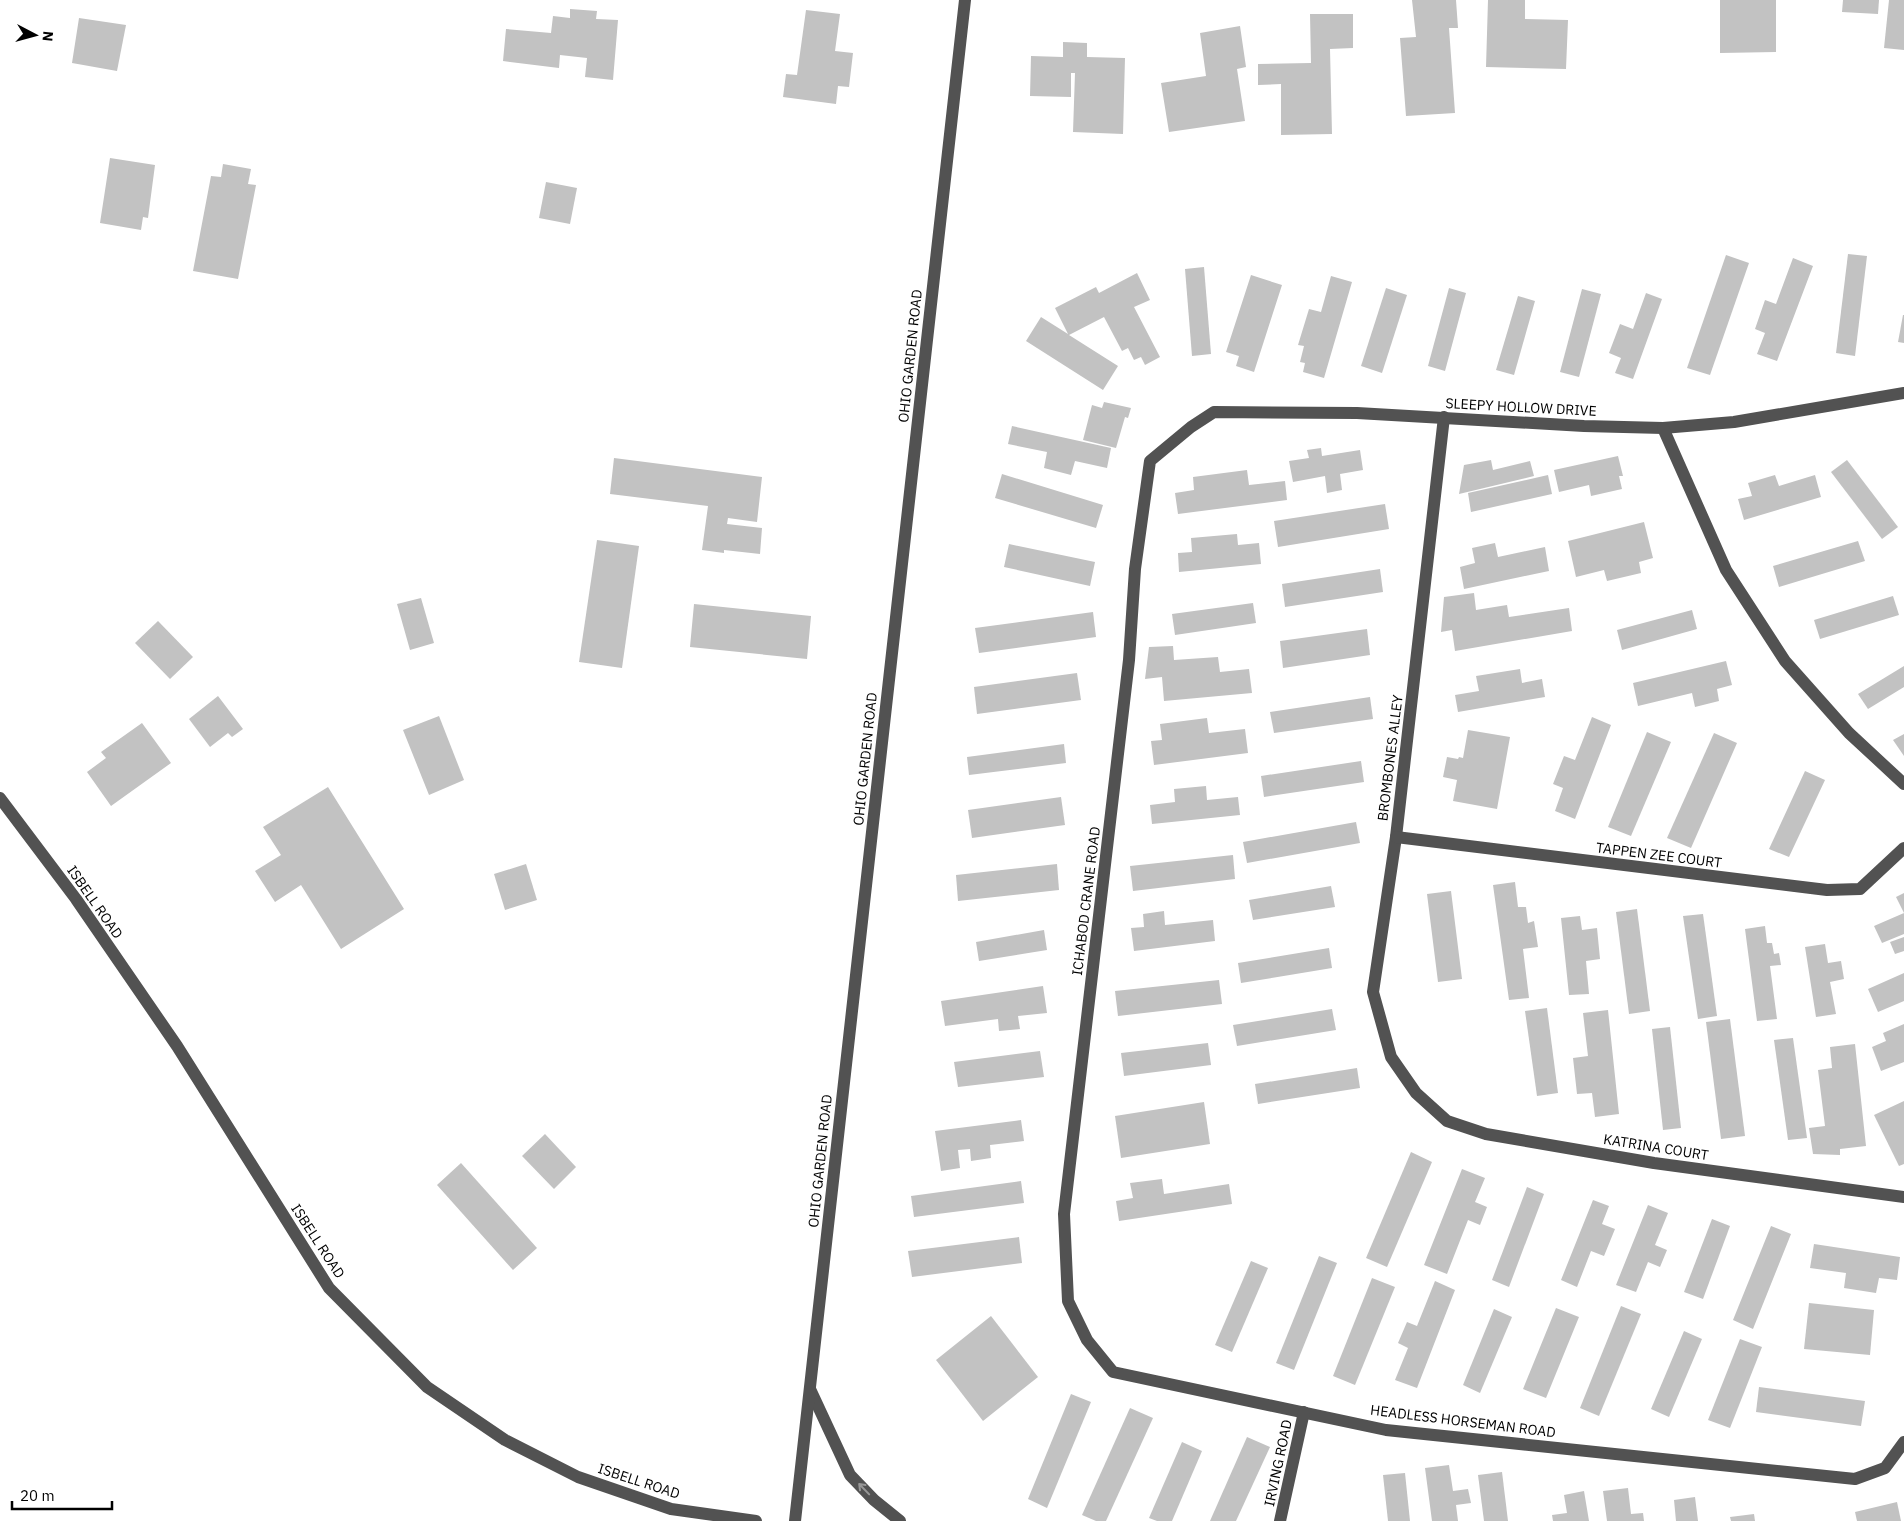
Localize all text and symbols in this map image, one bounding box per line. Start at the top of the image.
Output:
north arrow [10,10,60,60]
text: N [38,30,57,42]
street label: OHIO GARDEN ROAD [894,288,926,424]
street label: SLEEPY HOLLOW DRIVE [1445,394,1597,420]
street label: OHIO GARDEN ROAD [849,691,881,827]
street label: BROMBONES ALLEY [1373,693,1407,822]
street label: ICHABOD CRANE ROAD [1068,826,1104,976]
street label: TAPPEN ZEE COURT [1595,838,1723,872]
street label: ISBELL ROAD [63,862,127,942]
street label: OHIO GARDEN ROAD [804,1093,836,1229]
street label: KATRINA COURT [1602,1130,1710,1164]
street label: ISBELL ROAD [287,1200,349,1282]
street label: HEADLESS HORSEMAN ROAD [1369,1401,1557,1441]
street label: IRVING ROAD [1260,1418,1296,1508]
street label: ISBELL ROAD [596,1459,682,1503]
scale bar [12,1478,112,1510]
one-way arrow [858,1483,870,1495]
text: 20 m [20,1486,55,1505]

